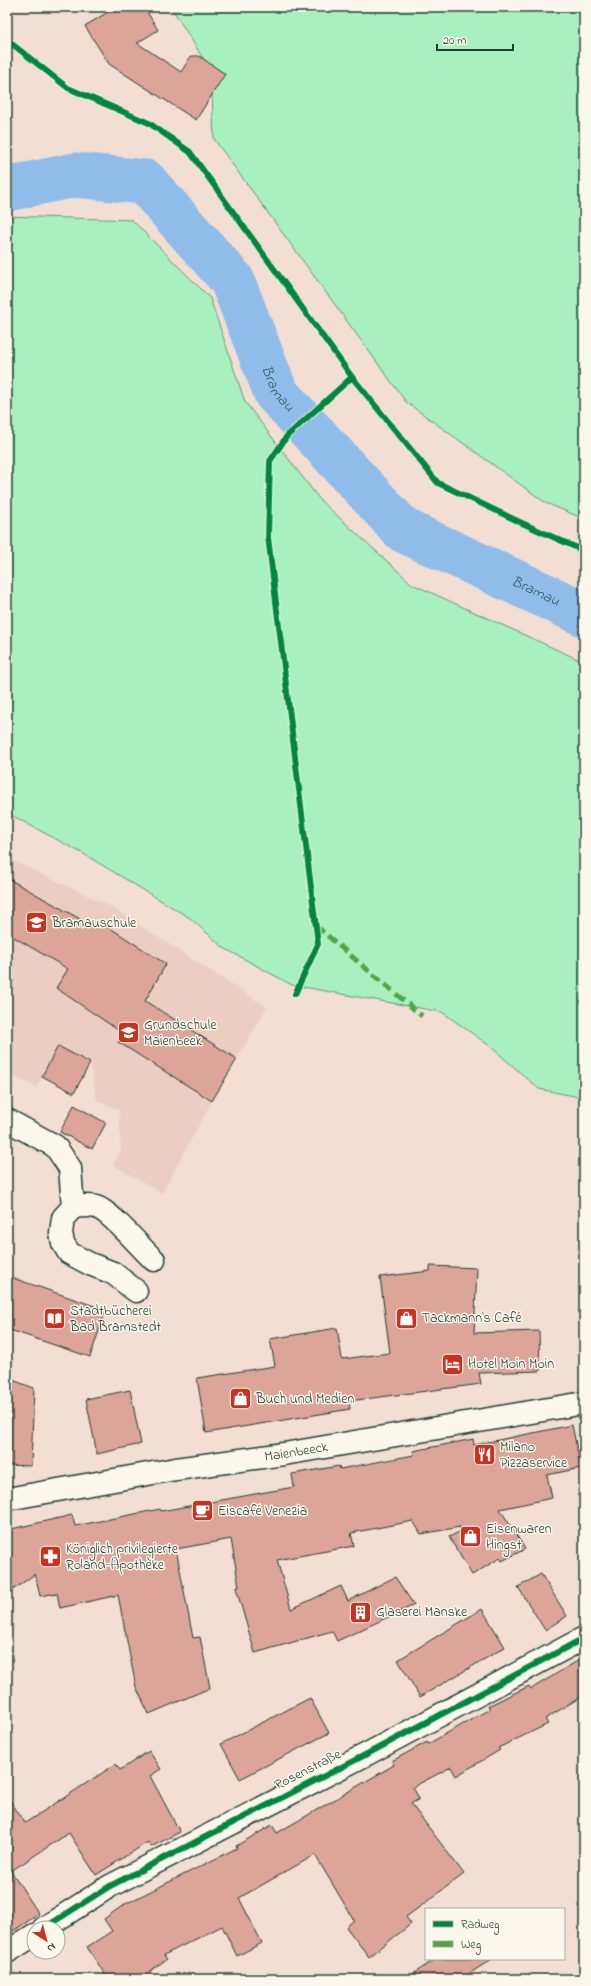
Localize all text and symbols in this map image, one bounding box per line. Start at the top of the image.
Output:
scale bar [437,26,513,52]
text: 20 m [443,32,466,50]
water label: Bramau [255,362,300,417]
water label: Bramau [508,571,564,612]
school or university icon: Bramauschule [23,910,49,936]
place label: Bramauschule [51,913,137,934]
place label: Grundschule Maienbeek [144,1015,217,1052]
school or university icon: Grundschule Maienbeek [116,1020,142,1046]
place label: Stadtbücherei Bad Bramstedt [69,1301,162,1338]
shop icon: Tackmann's Café [393,1305,419,1331]
library icon: Stadtbücherei Bad Bramstedt [42,1306,68,1332]
place label: Tackmann's Café [422,1308,522,1329]
hotel icon: Hotel Moin Moin [440,1351,466,1377]
place label: Hotel Moin Moin [468,1354,554,1375]
shop icon: Buch und Medien [227,1386,253,1412]
place label: Buch und Medien [255,1389,354,1410]
street label: Maienbeeck [263,1436,330,1467]
place label: Milano Pizzaservice [500,1437,568,1474]
restaurant icon: Milano Pizzaservice [471,1442,497,1468]
cafe icon: Eiscafé Venezia [189,1498,215,1524]
place label: Eiscafé Venezia [218,1501,307,1522]
place label: Eisenwaren Hingst [486,1519,552,1557]
shop icon: Eisenwaren Hingst [458,1524,484,1550]
place label: Königlich privilegierte Roland-Apotheke [66,1539,179,1576]
pharmacy icon: Königlich privilegierte Roland-Apotheke [37,1544,63,1570]
building icon: Glaserei Manske [348,1599,374,1625]
place label: Glaserei Manske [376,1602,468,1623]
street label: Rosenstraße [271,1744,346,1796]
legend [425,1908,565,1960]
text: Radweg [461,1916,500,1935]
north arrow [26,1920,66,1960]
text: Weg [461,1936,481,1955]
text: N [44,1939,59,1956]

